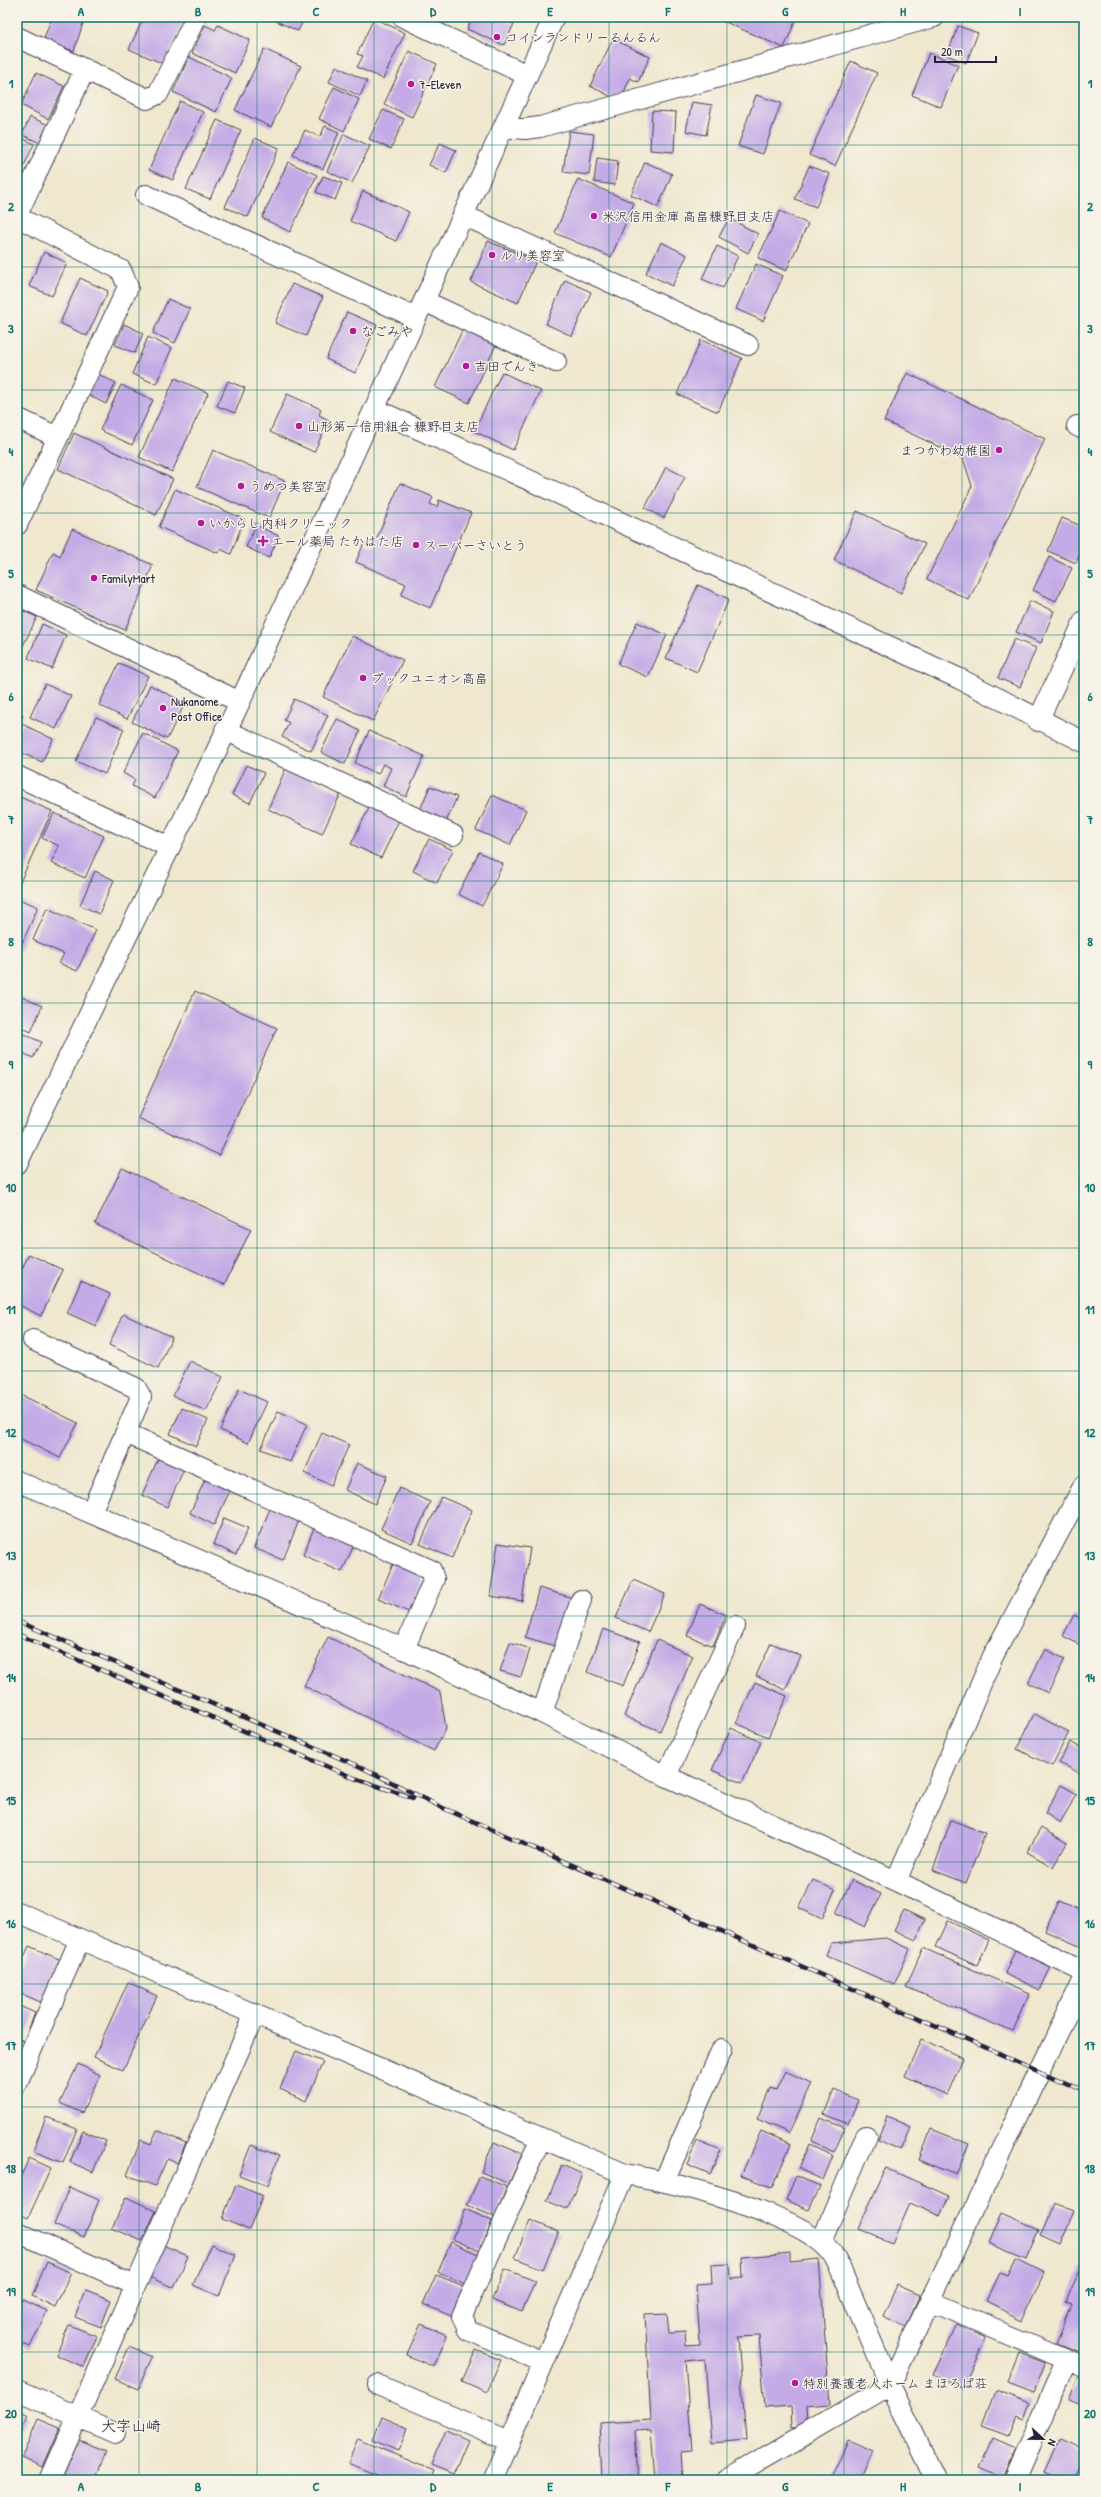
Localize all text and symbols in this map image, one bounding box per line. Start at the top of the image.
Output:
text: A [78,2,85,20]
text: B [195,2,202,20]
text: C [312,2,320,20]
text: D [430,2,437,20]
text: E [547,2,553,20]
text: F [665,2,672,20]
text: G [782,2,789,20]
text: H [900,2,906,20]
text: I [1018,2,1022,20]
place label: コインランドリーるんるん [505,28,661,46]
marker: コインランドリーるんるん [492,32,502,42]
scale bar [935,38,996,64]
text: 20 m [941,43,963,60]
text: 1 [9,74,14,92]
text: 1 [1088,74,1093,92]
place label: 7-Eleven [419,75,461,93]
marker: 7-Eleven [406,79,416,89]
text: 2 [8,197,15,215]
text: 2 [1087,197,1094,215]
place label: 米沢信用金庫 高畠糠野目支店 [602,207,774,225]
marker: 米沢信用金庫 高畠糠野目支店 [589,211,599,221]
place label: ルリ美容室 [500,246,565,264]
marker: ルリ美容室 [487,250,497,260]
text: 3 [8,319,14,337]
text: 3 [1087,319,1093,337]
place label: なごみや [361,322,413,340]
marker: なごみや [348,326,358,336]
place label: 吉田でんき [474,357,539,375]
marker: 吉田でんき [461,361,471,371]
place label: 山形第一信用組合 糠野目支店 [307,417,479,435]
marker: 山形第一信用組合 糠野目支店 [294,421,304,431]
place label: まつかわ幼稚園 [900,441,991,459]
text: 4 [9,442,14,460]
text: 4 [1088,442,1093,460]
marker: まつかわ幼稚園 [994,445,1004,455]
place label: うめつ美容室 [249,477,327,495]
marker: うめつ美容室 [236,481,246,491]
place label: いからし内科クリニック [209,514,352,532]
marker: いからし内科クリニック [196,518,206,528]
place label: エール薬局 たかはた店 [271,532,403,550]
marker: エール薬局 たかはた店 [258,536,268,546]
place label: スーパーさいとう [424,536,527,554]
marker: スーパーさいとう [411,540,421,550]
text: 5 [8,564,14,582]
text: 5 [1087,564,1093,582]
place label: FamilyMart [101,569,156,587]
marker: FamilyMart [89,573,99,583]
place label: ブックユニオン高畠 [371,669,488,687]
marker: ブックユニオン高畠 [358,673,368,683]
text: 6 [8,687,14,705]
text: 6 [1087,687,1093,705]
place label: Nukanome Post Office [171,692,222,725]
marker: Nukanome Post Office [158,703,168,713]
text: 7 [7,810,15,828]
text: 7 [1086,810,1094,828]
text: 8 [8,932,14,950]
text: 8 [1087,932,1093,950]
text: 9 [9,1055,14,1073]
text: 9 [1088,1055,1093,1073]
text: 10 [6,1178,16,1196]
text: 10 [1085,1178,1095,1196]
text: 11 [6,1300,16,1318]
text: 11 [1085,1300,1095,1318]
text: 12 [6,1423,17,1441]
text: 12 [1085,1423,1096,1441]
text: 13 [6,1546,16,1564]
text: 13 [1085,1546,1095,1564]
text: 14 [6,1668,16,1686]
text: 14 [1085,1668,1095,1686]
text: 15 [6,1791,17,1809]
text: 15 [1085,1791,1096,1809]
text: 16 [6,1914,17,1932]
text: 16 [1085,1914,1096,1932]
text: 17 [5,2036,17,2054]
text: 17 [1084,2036,1096,2054]
text: 18 [6,2159,17,2177]
text: 18 [1085,2159,1096,2177]
text: 19 [6,2282,16,2300]
text: 19 [1085,2282,1095,2300]
place label: 特別養護老人ホーム まほろば荘 [803,2374,987,2392]
marker: 特別養護老人ホーム まほろば荘 [790,2378,800,2388]
text: 20 [5,2404,17,2422]
text: 20 [1084,2404,1096,2422]
district label: 大字山崎 [101,2415,161,2436]
north arrow [1023,2419,1063,2459]
text: N [1045,2437,1060,2448]
text: A [78,2477,85,2495]
text: B [195,2477,202,2495]
text: C [312,2477,320,2495]
text: D [430,2477,437,2495]
text: E [547,2477,553,2495]
text: F [665,2477,672,2495]
text: G [782,2477,789,2495]
text: H [900,2477,906,2495]
text: I [1018,2477,1022,2495]

